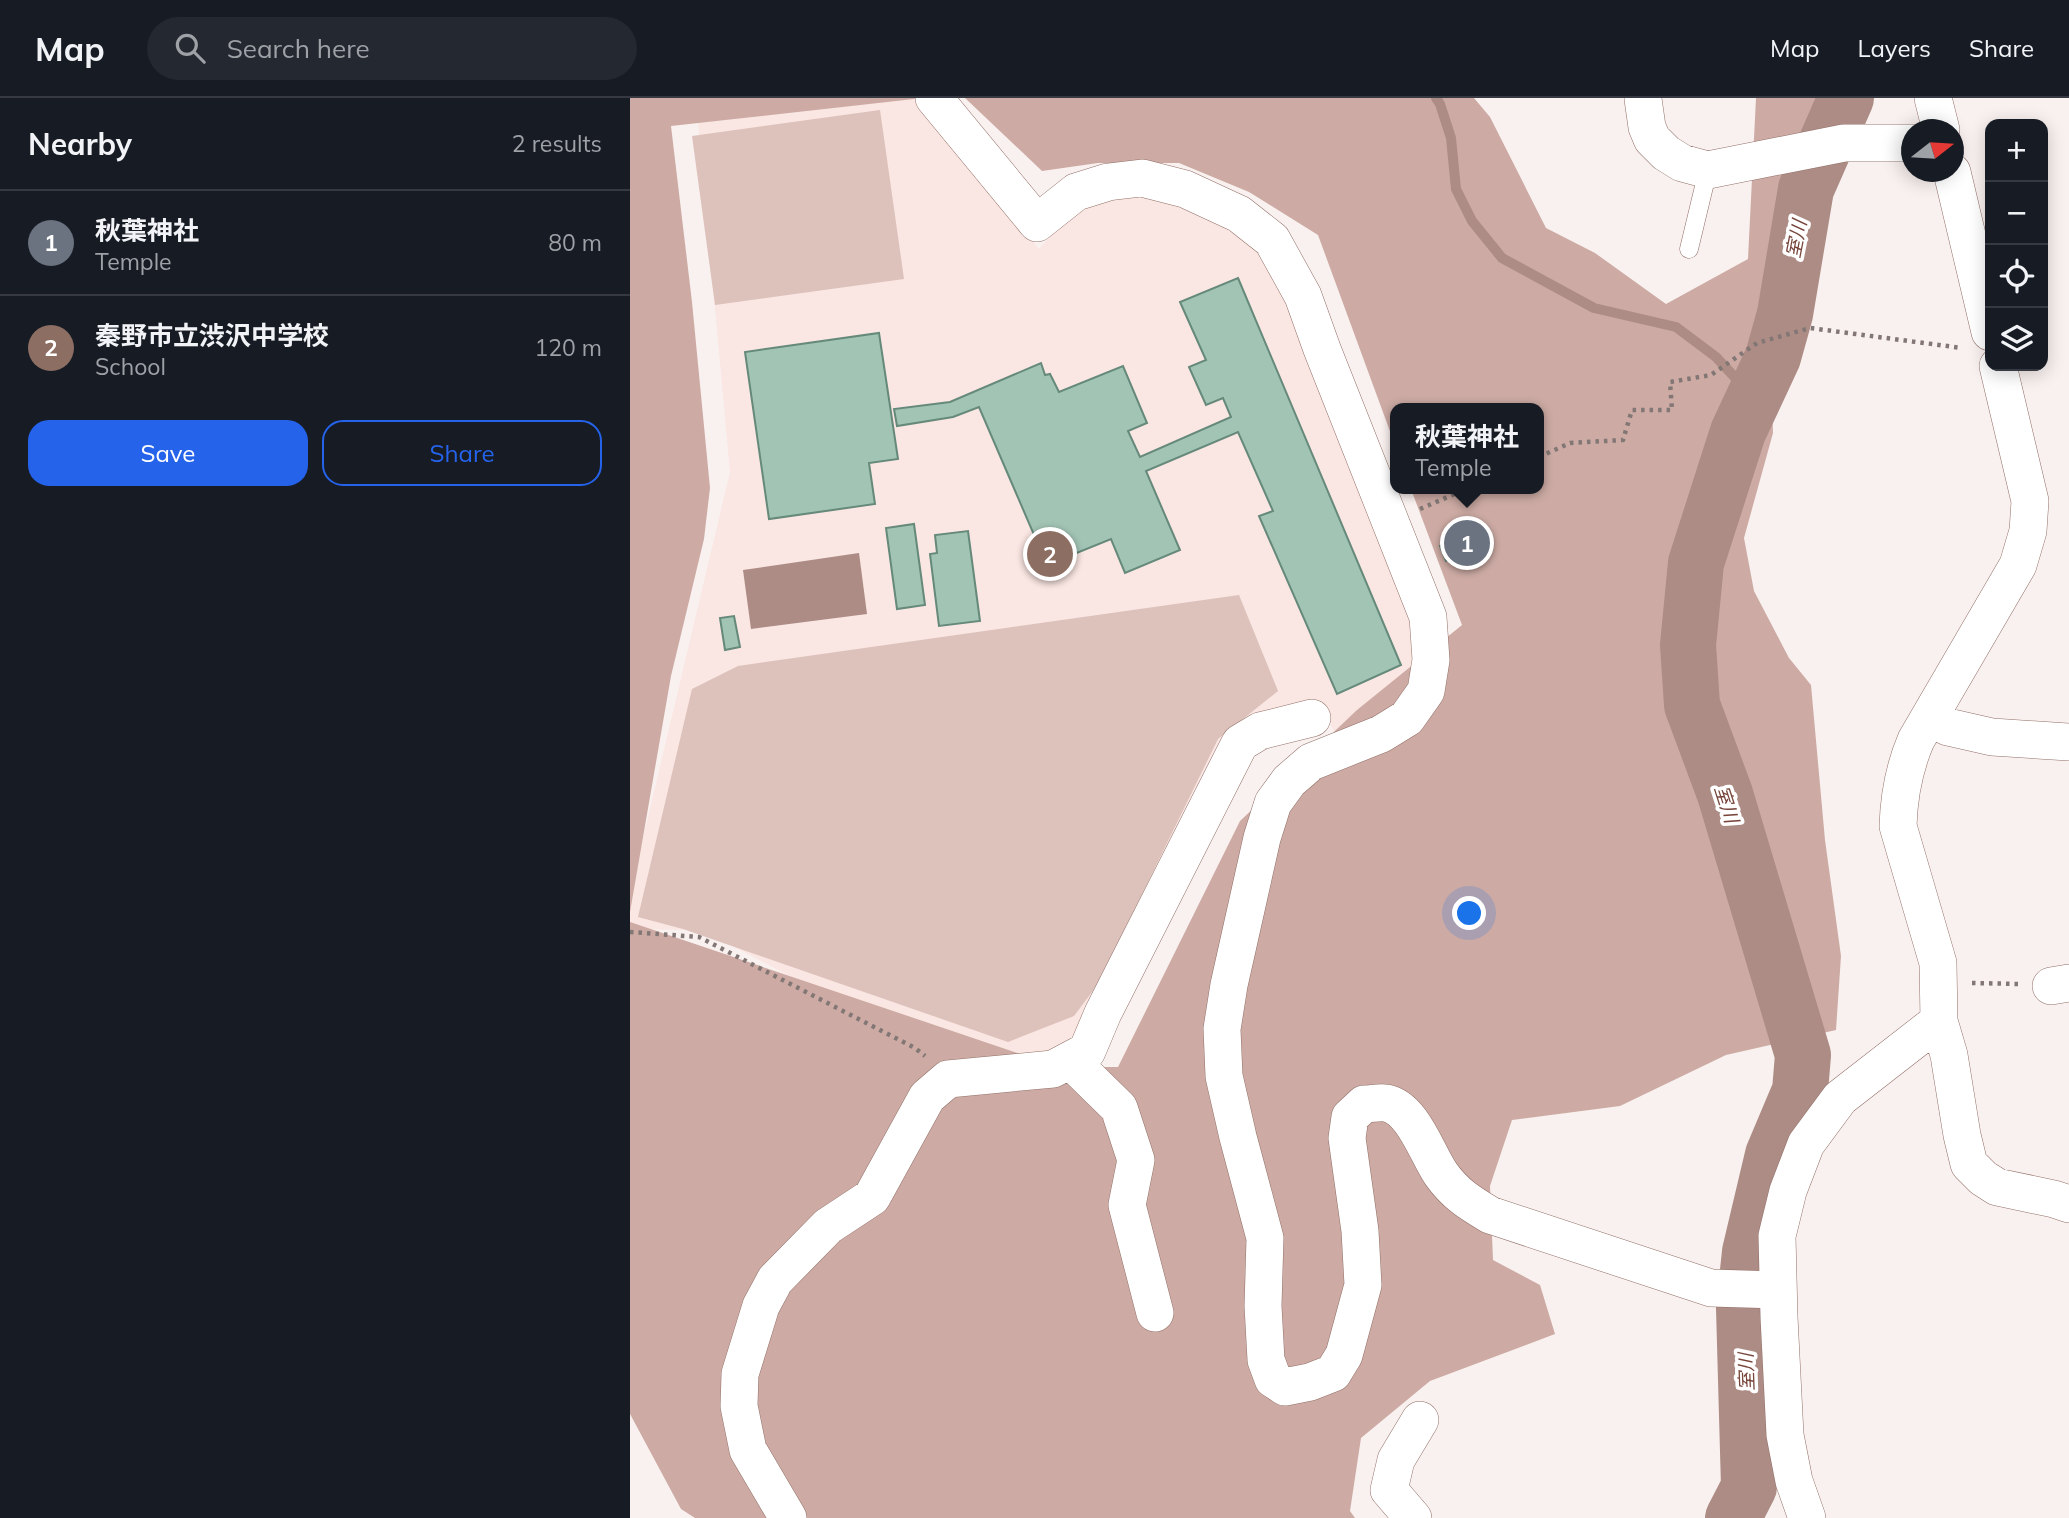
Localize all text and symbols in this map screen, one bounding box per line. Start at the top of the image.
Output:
search box [147,17,637,80]
text: Map [35,28,105,69]
icon: search [171,29,209,67]
text: Search here [227,32,370,65]
text: Map [1770,33,1819,63]
text: Layers [1857,33,1931,63]
text: Share [1969,33,2034,63]
north arrow [1901,119,1964,182]
map controls [1985,119,2048,371]
button: + [1985,119,2048,182]
text: Nearby [28,125,132,163]
text: 2 results [512,129,602,158]
button: − [1985,182,2048,245]
text: 秋葉神社 [95,214,199,247]
water label: 室川 [1781,216,1812,260]
text: 1 [44,228,58,257]
text: 80 m [548,228,602,257]
button: locate [1985,245,2048,308]
text: Temple [95,247,172,276]
button: layers [1985,308,2048,371]
text: 秦野市立渋沢中学校 [95,319,329,352]
text: 2 [44,333,58,362]
text: 120 m [534,333,602,362]
text: School [95,352,166,381]
popup [1390,403,1544,494]
button: Save [28,420,308,486]
button: Share [322,420,602,486]
text: 秋葉神社 [1415,420,1519,453]
text: Temple [1415,453,1492,482]
pin: 1 [1444,517,1490,569]
pin: 2 [1027,528,1073,580]
water label: 室川 [1710,782,1745,828]
your location [1452,896,1486,930]
water label: 室川 [1733,1351,1759,1391]

